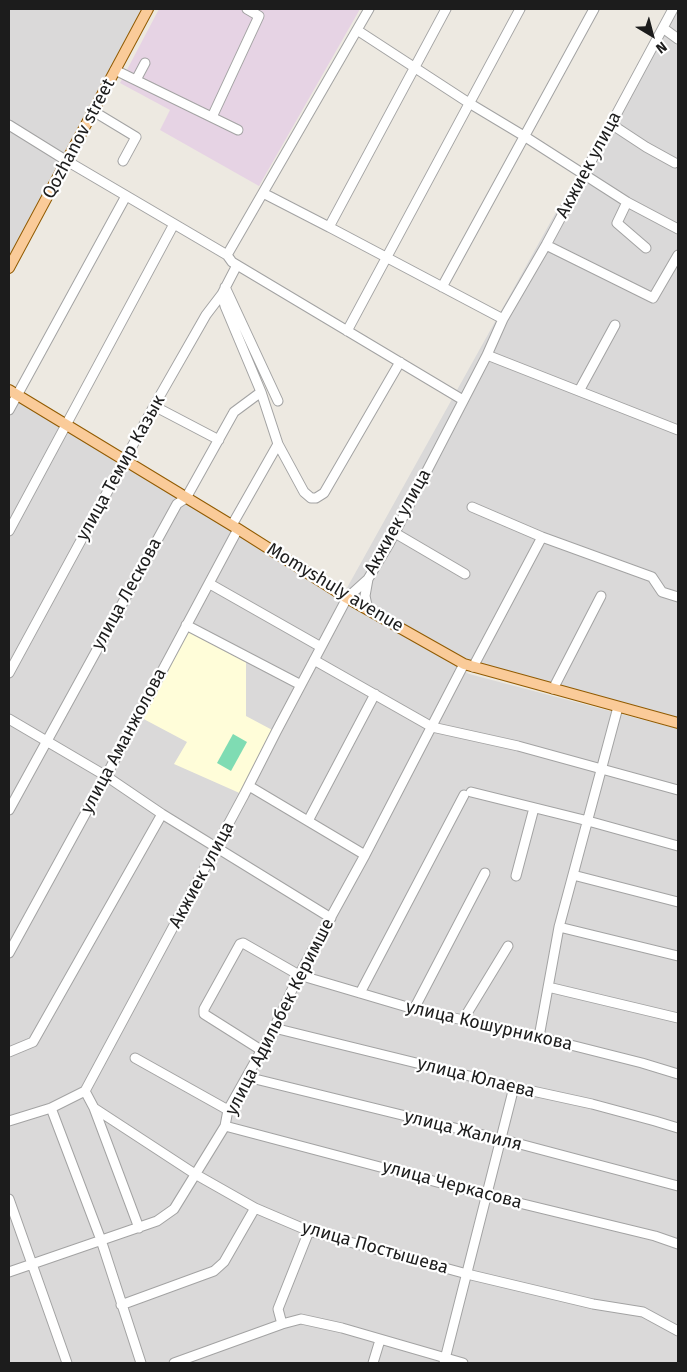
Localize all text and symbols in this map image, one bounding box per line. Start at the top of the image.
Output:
north arrow [627,10,677,60]
text: N [653,38,670,57]
street label: Qozhanov street [38,75,120,203]
street label: Акжиек улица [552,108,626,222]
street label: улица Темир Казык [72,391,170,545]
street label: Акжиек улица [360,465,436,579]
street label: улица Лескова [87,534,167,654]
street label: Momyshuly avenue [263,539,407,637]
street label: улица Аманжолова [77,665,171,817]
street label: Акжиек улица [165,818,239,932]
street label: улица Адильбек Керимше [221,915,339,1119]
street label: улица Кошурникова [403,996,575,1056]
street label: улица Юлаева [415,1053,537,1103]
street label: улица Жалиля [402,1106,524,1156]
street label: улица Черкасова [380,1156,524,1214]
street label: улица Постышева [299,1217,451,1279]

